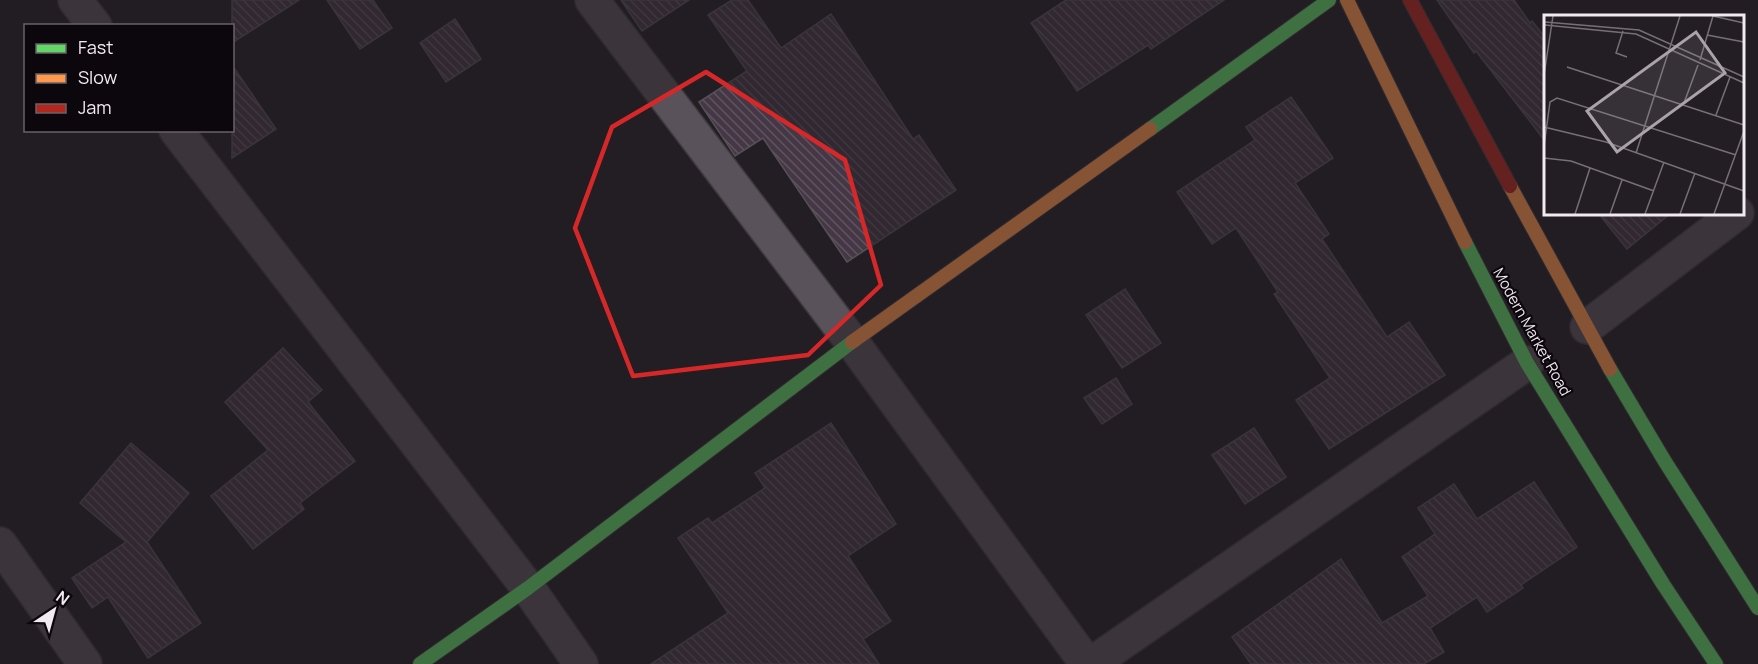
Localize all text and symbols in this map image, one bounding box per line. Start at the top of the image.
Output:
inset map [1544,15,1743,214]
legend [24,24,234,132]
text: Fast [78,35,113,59]
text: Slow [78,65,118,89]
text: Jam [78,95,112,119]
street label: Modern Market Road [1488,264,1576,400]
north arrow [24,580,84,640]
text: N [52,586,74,610]

